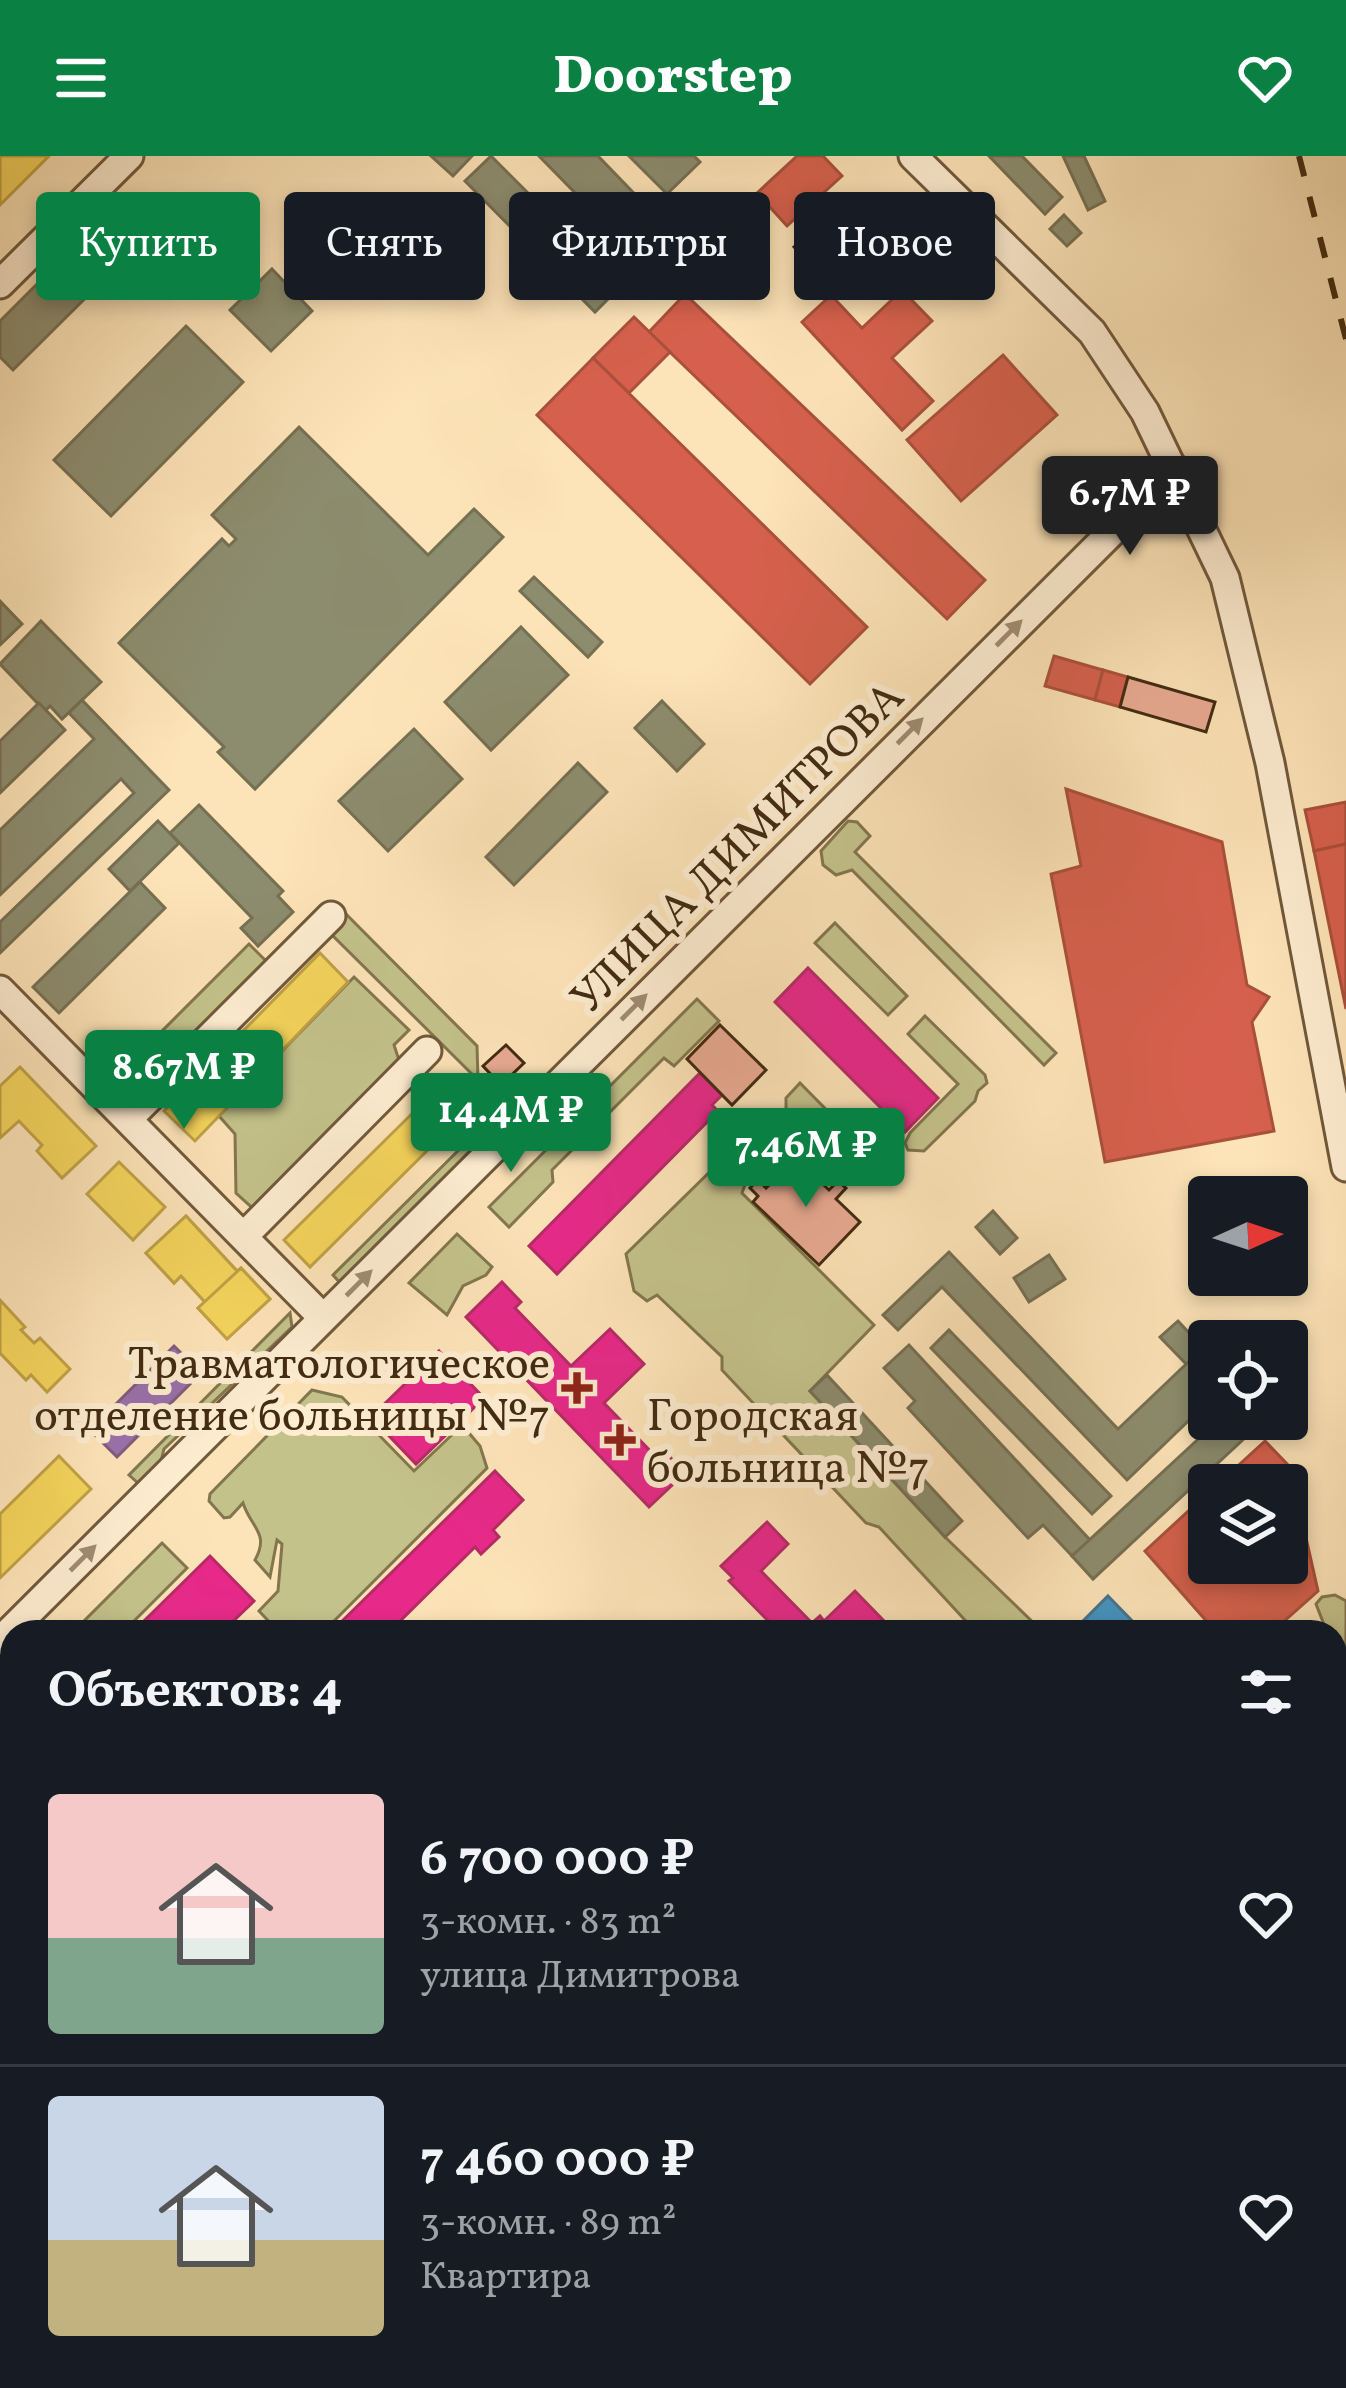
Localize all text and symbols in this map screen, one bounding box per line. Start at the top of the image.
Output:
text: Doorstep [553,41,793,116]
icon: menu [48,45,114,111]
icon: heart [1232,45,1298,111]
chip: Купить [36,192,260,300]
chip: Снять [284,192,485,300]
chip: Фильтры [509,192,770,300]
chip: Новое [794,192,995,300]
pin: 6.7M ₽ [1032,456,1228,558]
text: 6.7M ₽ [1069,468,1191,522]
one-way arrow [994,619,1023,647]
street label: УЛИЦА ДИМИТРОВА [558,668,920,1030]
one-way arrow [896,717,924,745]
one-way arrow [620,993,648,1022]
pin: 8.67M ₽ [73,1030,295,1132]
text: 8.67M ₽ [112,1042,256,1096]
pin: 14.4M ₽ [400,1073,622,1175]
text: 14.4M ₽ [438,1085,584,1139]
pin: 7.46M ₽ [695,1108,917,1210]
text: 7.46M ₽ [735,1120,877,1174]
north arrow [1188,1176,1308,1296]
map controls [1188,1176,1308,1584]
one-way arrow [344,1269,372,1297]
button: locate [1188,1320,1308,1440]
place label: Травматологическое отделение больницы №7 [34,1335,550,1450]
marker: Травматологическое отделение больницы №7 [561,1372,593,1404]
place label: Городская больница №7 [647,1387,930,1502]
marker: Городская больница №7 [604,1424,636,1456]
button: layers [1188,1464,1308,1584]
one-way arrow [69,1544,97,1572]
text: Объектов: 4 [48,1657,343,1728]
icon: filters [1233,1659,1299,1725]
text: 6 700 000 ₽ [420,1825,695,1896]
icon: home [144,1842,288,1986]
icon: heart [1233,1881,1299,1947]
text: 3-комн. · 83 m² [420,1896,676,1950]
text: улица Димитрова [420,1950,741,2004]
text: 7 460 000 ₽ [420,2126,695,2197]
icon: home [144,2144,288,2288]
icon: heart [1233,2183,1299,2249]
text: 3-комн. · 89 m² [420,2197,676,2251]
text: Квартира [420,2251,592,2305]

